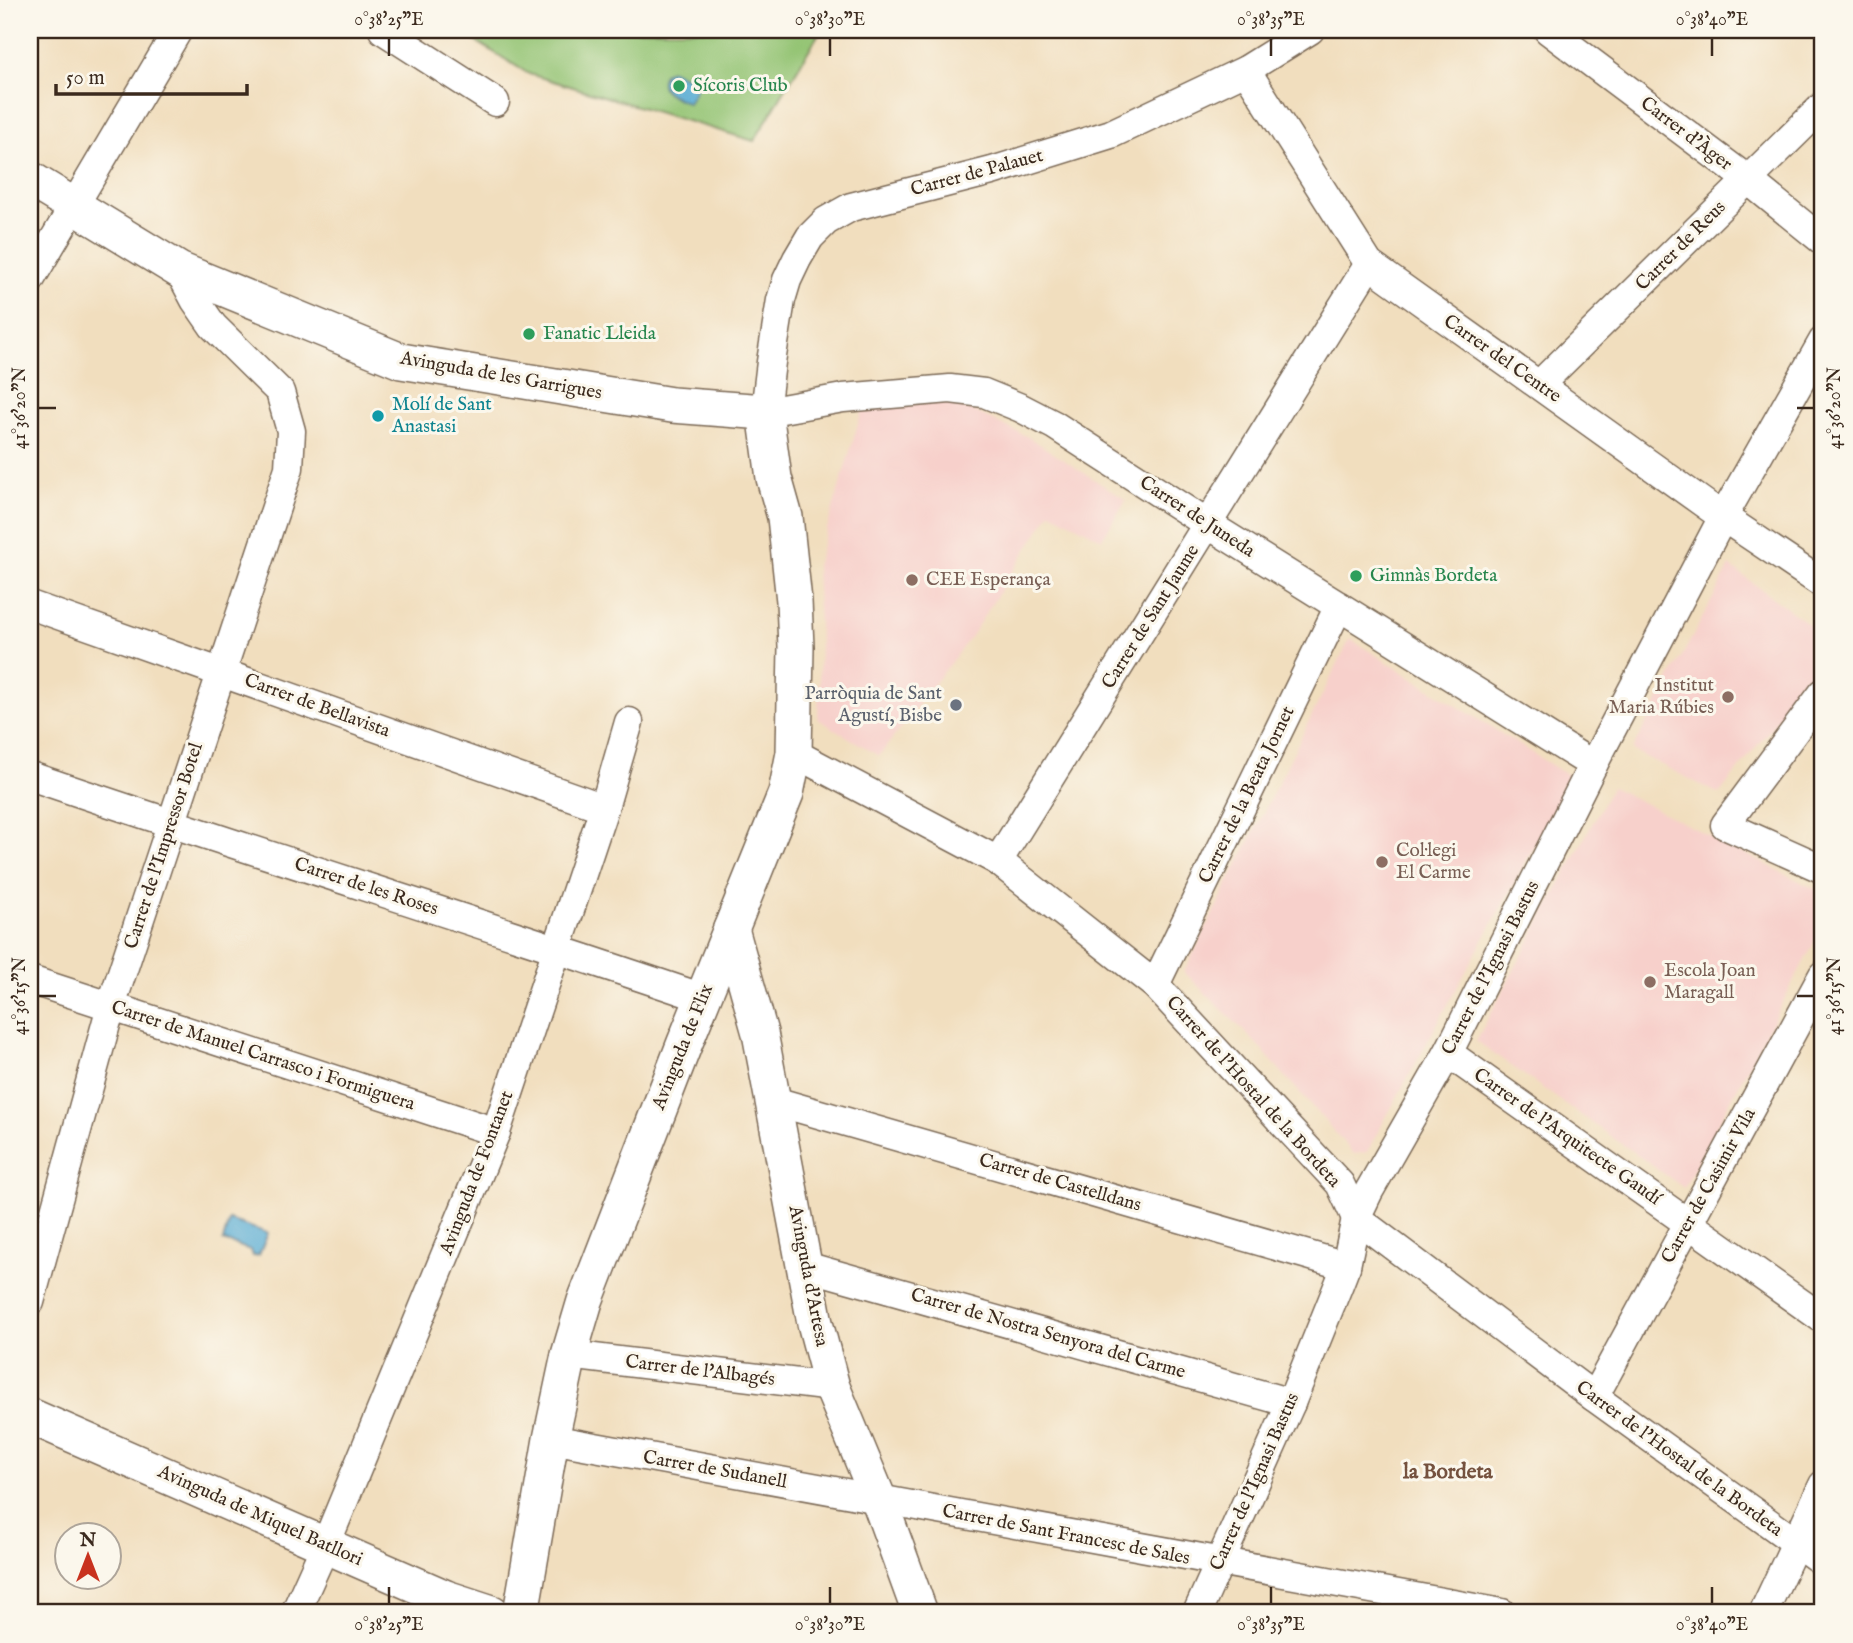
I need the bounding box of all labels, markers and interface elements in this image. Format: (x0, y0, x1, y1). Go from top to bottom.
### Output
text: 0°38'25"E (354, 9, 424, 32)
text: 0°38'30"E (795, 9, 865, 32)
text: 0°38'35"E (1237, 9, 1305, 32)
text: 0°38'40"E (1676, 9, 1748, 32)
scale bar (56, 52, 247, 96)
text: 50 m (66, 65, 105, 92)
place label: Sícoris Club (693, 74, 788, 98)
marker: Sícoris Club (671, 78, 687, 94)
street label: Carrer d'Àger (1635, 91, 1737, 176)
street label: Carrer de Palauet (908, 144, 1046, 202)
street label: Carrer de Reus (1631, 196, 1731, 296)
street label: Carrer del Centre (1438, 309, 1566, 409)
place label: Fanatic Lleida (543, 322, 657, 346)
marker: Fanatic Lleida (521, 326, 537, 342)
street label: Avinguda de les Garrigues (397, 346, 604, 406)
text: 41°36'20"N (9, 366, 32, 449)
text: 41°36'20"N (1824, 366, 1847, 449)
place label: Molí de Sant Anastasi (391, 393, 492, 439)
marker: Molí de Sant Anastasi (370, 408, 386, 424)
street label: Carrer de Juneda (1135, 471, 1260, 564)
street label: Carrer de Sant Jaume (1097, 540, 1205, 694)
place label: Gimnàs Bordeta (1370, 564, 1498, 588)
place label: CEE Esperança (926, 568, 1051, 592)
marker: Gimnàs Bordeta (1348, 568, 1364, 584)
marker: CEE Esperança (904, 572, 920, 588)
street label: Carrer de Bellavista (241, 669, 394, 744)
place label: Institut Maria Rúbies (1609, 674, 1714, 720)
place label: Parròquia de Sant Agustí, Bisbe (805, 682, 942, 728)
marker: Institut Maria Rúbies (1720, 689, 1736, 705)
marker: Parròquia de Sant Agustí, Bisbe (948, 697, 964, 713)
street label: Carrer de la Beata Jornet (1194, 702, 1301, 888)
street label: Carrer de l'Impressor Botel (119, 739, 209, 952)
place label: Col·legi El Carme (1396, 839, 1471, 885)
street label: Carrer de les Roses (291, 852, 441, 922)
marker: Col·legi El Carme (1374, 854, 1390, 870)
street label: Carrer de l'Ignasi Bastus (1437, 877, 1545, 1059)
text: 41°36'15"N (9, 956, 32, 1035)
text: 41°36'15"N (1824, 956, 1847, 1035)
place label: Escola Joan Maragall (1664, 959, 1756, 1005)
marker: Escola Joan Maragall (1642, 974, 1658, 990)
street label: Avinguda de Flix (647, 981, 719, 1114)
street label: Carrer de l'Hostal de la Bordeta (1160, 991, 1346, 1193)
street label: Carrer de Manuel Carrasco i Formiguera (108, 995, 419, 1117)
street label: Carrer de l'Arquitecte Gaudí (1469, 1063, 1667, 1212)
street label: Avinguda de Fontanet (434, 1087, 520, 1259)
street label: Carrer de Casimir Vila (1656, 1103, 1762, 1268)
street label: Carrer de Castelldans (976, 1148, 1144, 1218)
street label: Avinguda d'Artesa (782, 1202, 834, 1349)
street label: Carrer de Nostra Senyora del Carme (908, 1283, 1188, 1385)
street label: Carrer de l'Albagés (624, 1350, 776, 1392)
street label: Carrer de l'Hostal de la Bordeta (1571, 1376, 1788, 1543)
street label: Carrer de l'Ignasi Bastus (1205, 1389, 1305, 1575)
street label: Carrer de Sudanell (641, 1446, 790, 1495)
district label: la Bordeta (1402, 1459, 1494, 1486)
street label: Avinguda de Miquel Batllori (153, 1460, 366, 1572)
street label: Carrer de Sant Francesc de Sales (940, 1499, 1192, 1571)
north arrow (52, 1520, 122, 1590)
text: N (79, 1529, 97, 1553)
text: 0°38'25"E (354, 1614, 424, 1637)
text: 0°38'30"E (795, 1614, 865, 1637)
text: 0°38'35"E (1237, 1614, 1305, 1637)
text: 0°38'40"E (1676, 1614, 1748, 1637)

